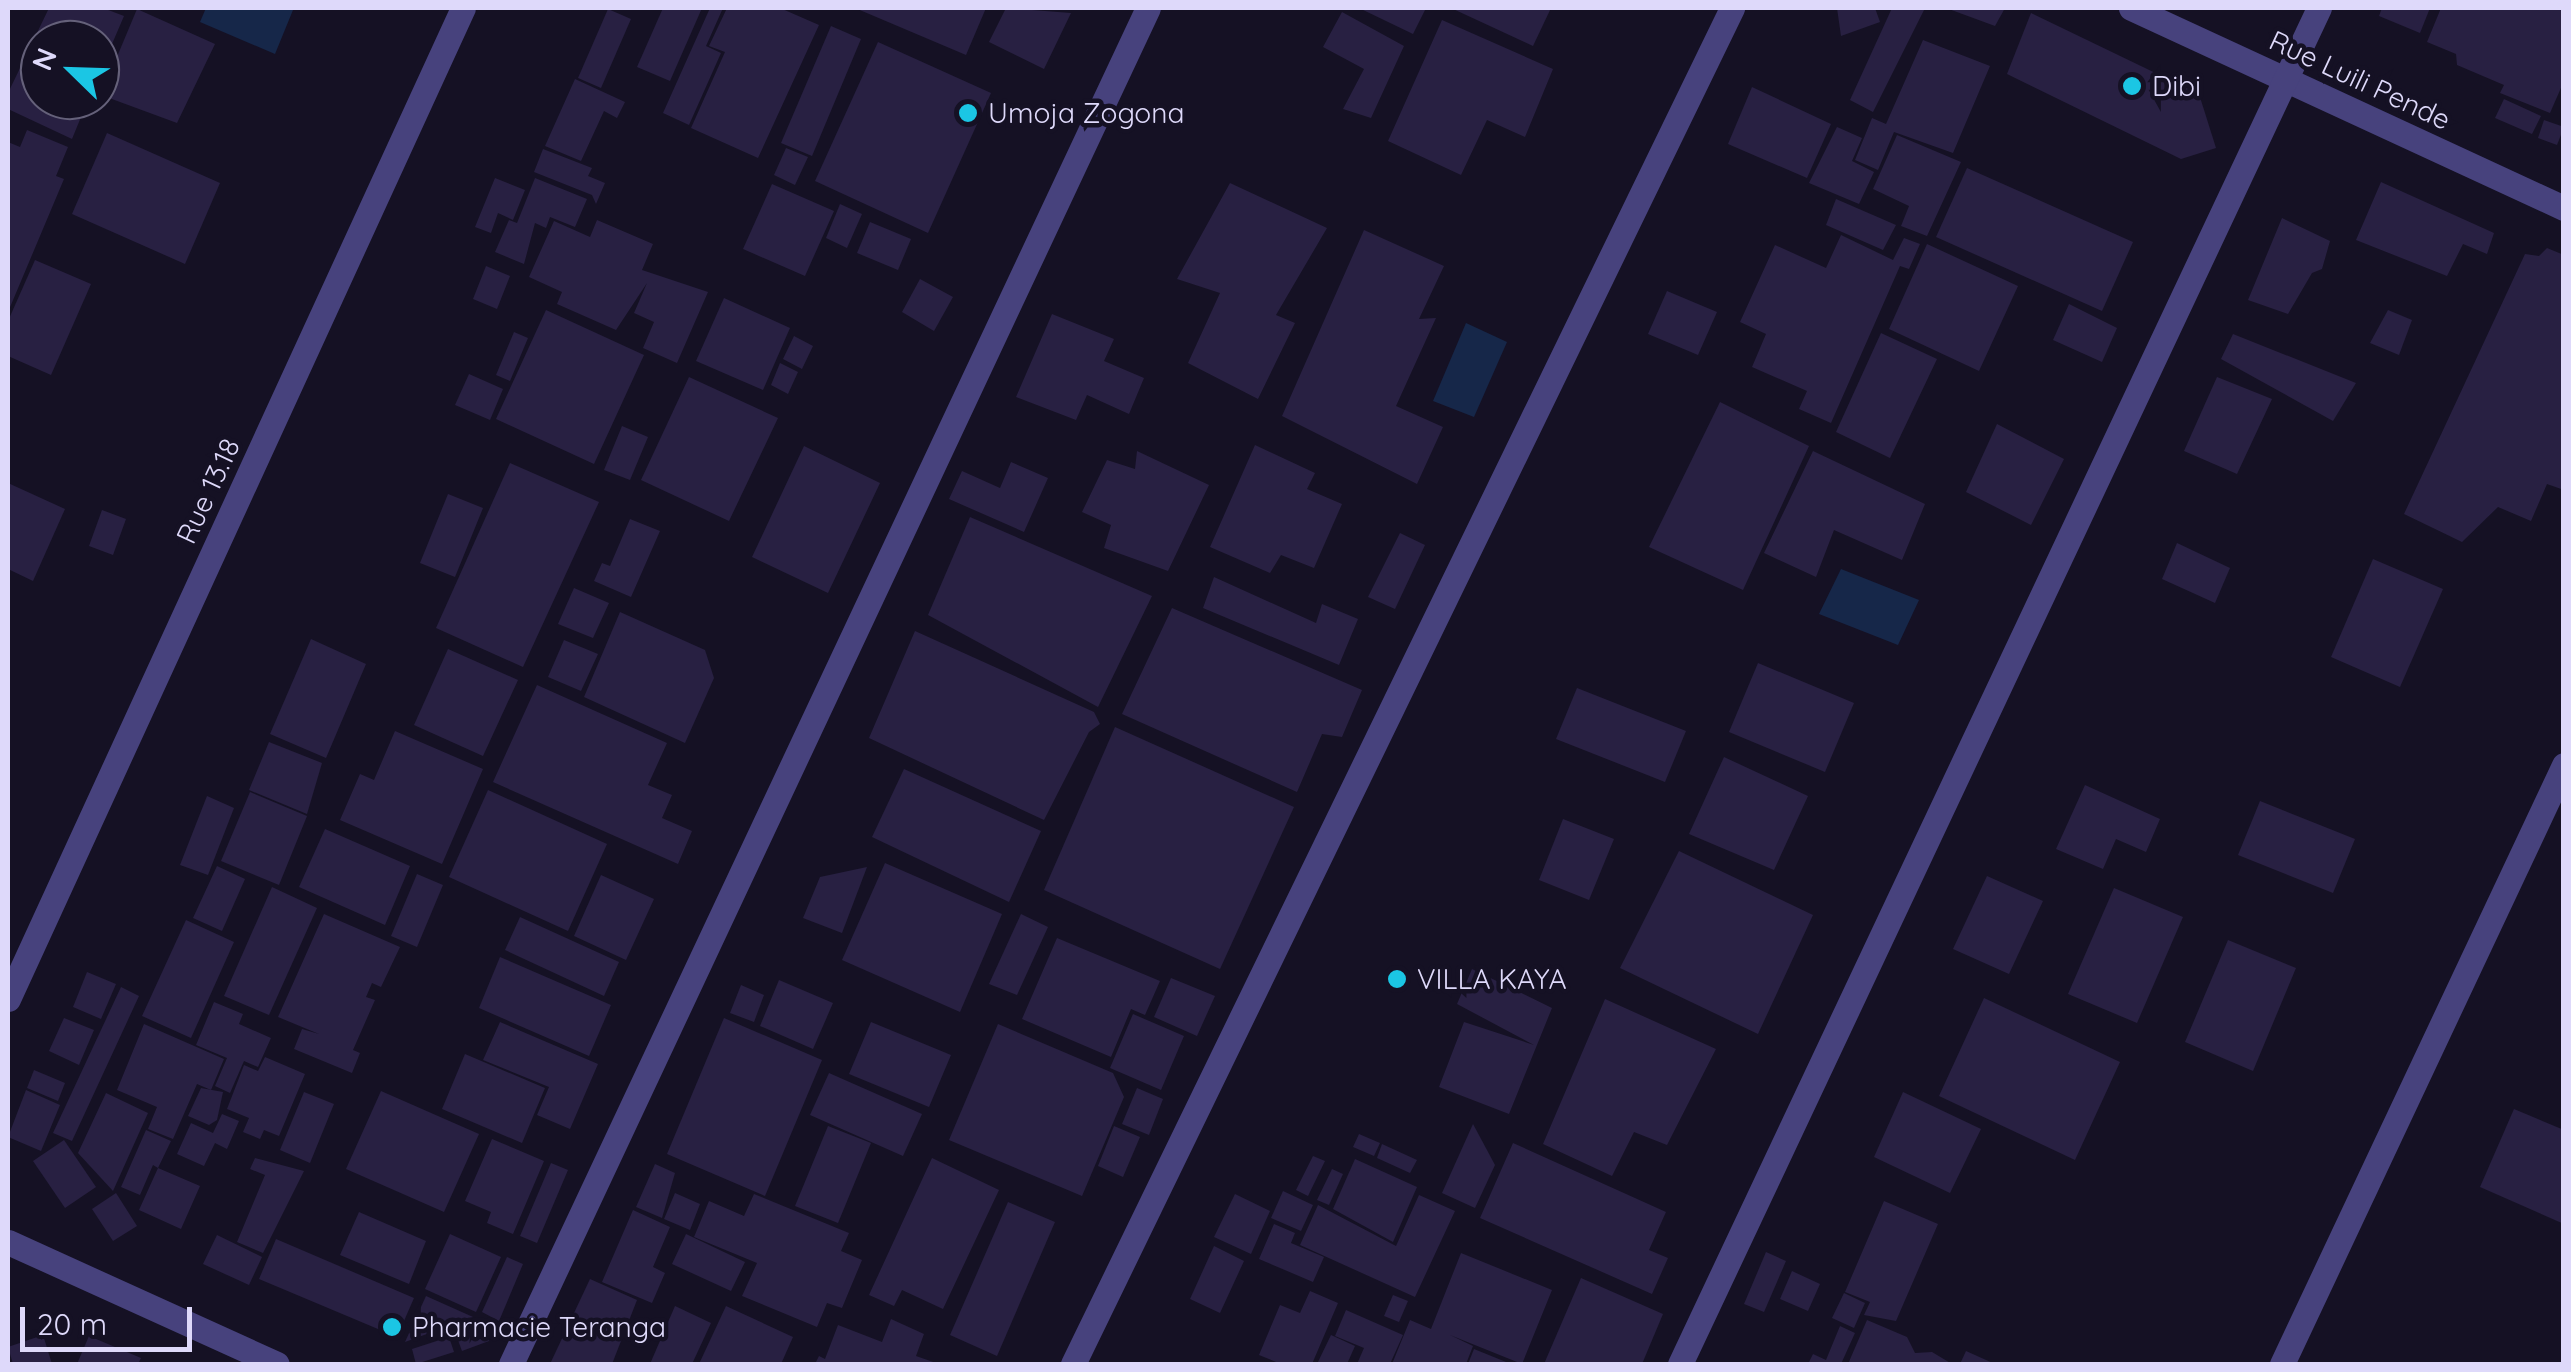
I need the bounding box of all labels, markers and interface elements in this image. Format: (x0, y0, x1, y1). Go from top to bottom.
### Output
north arrow (20, 20, 120, 120)
street label: Rue Luili Pende (2264, 23, 2456, 137)
text: N (24, 43, 64, 75)
place label: Dibi (2152, 69, 2201, 103)
marker: Dibi (2121, 75, 2143, 97)
place label: Umoja Zogona (988, 96, 1184, 130)
marker: Umoja Zogona (957, 102, 979, 124)
street label: Rue 13.18 (169, 433, 247, 549)
place label: VILLA KAYA (1417, 962, 1567, 996)
marker: VILLA KAYA (1386, 968, 1408, 990)
scale bar (25, 1287, 198, 1349)
text: 20 m (37, 1305, 107, 1343)
place label: Pharmacie Teranga (412, 1310, 666, 1344)
marker: Pharmacie Teranga (381, 1316, 403, 1338)

